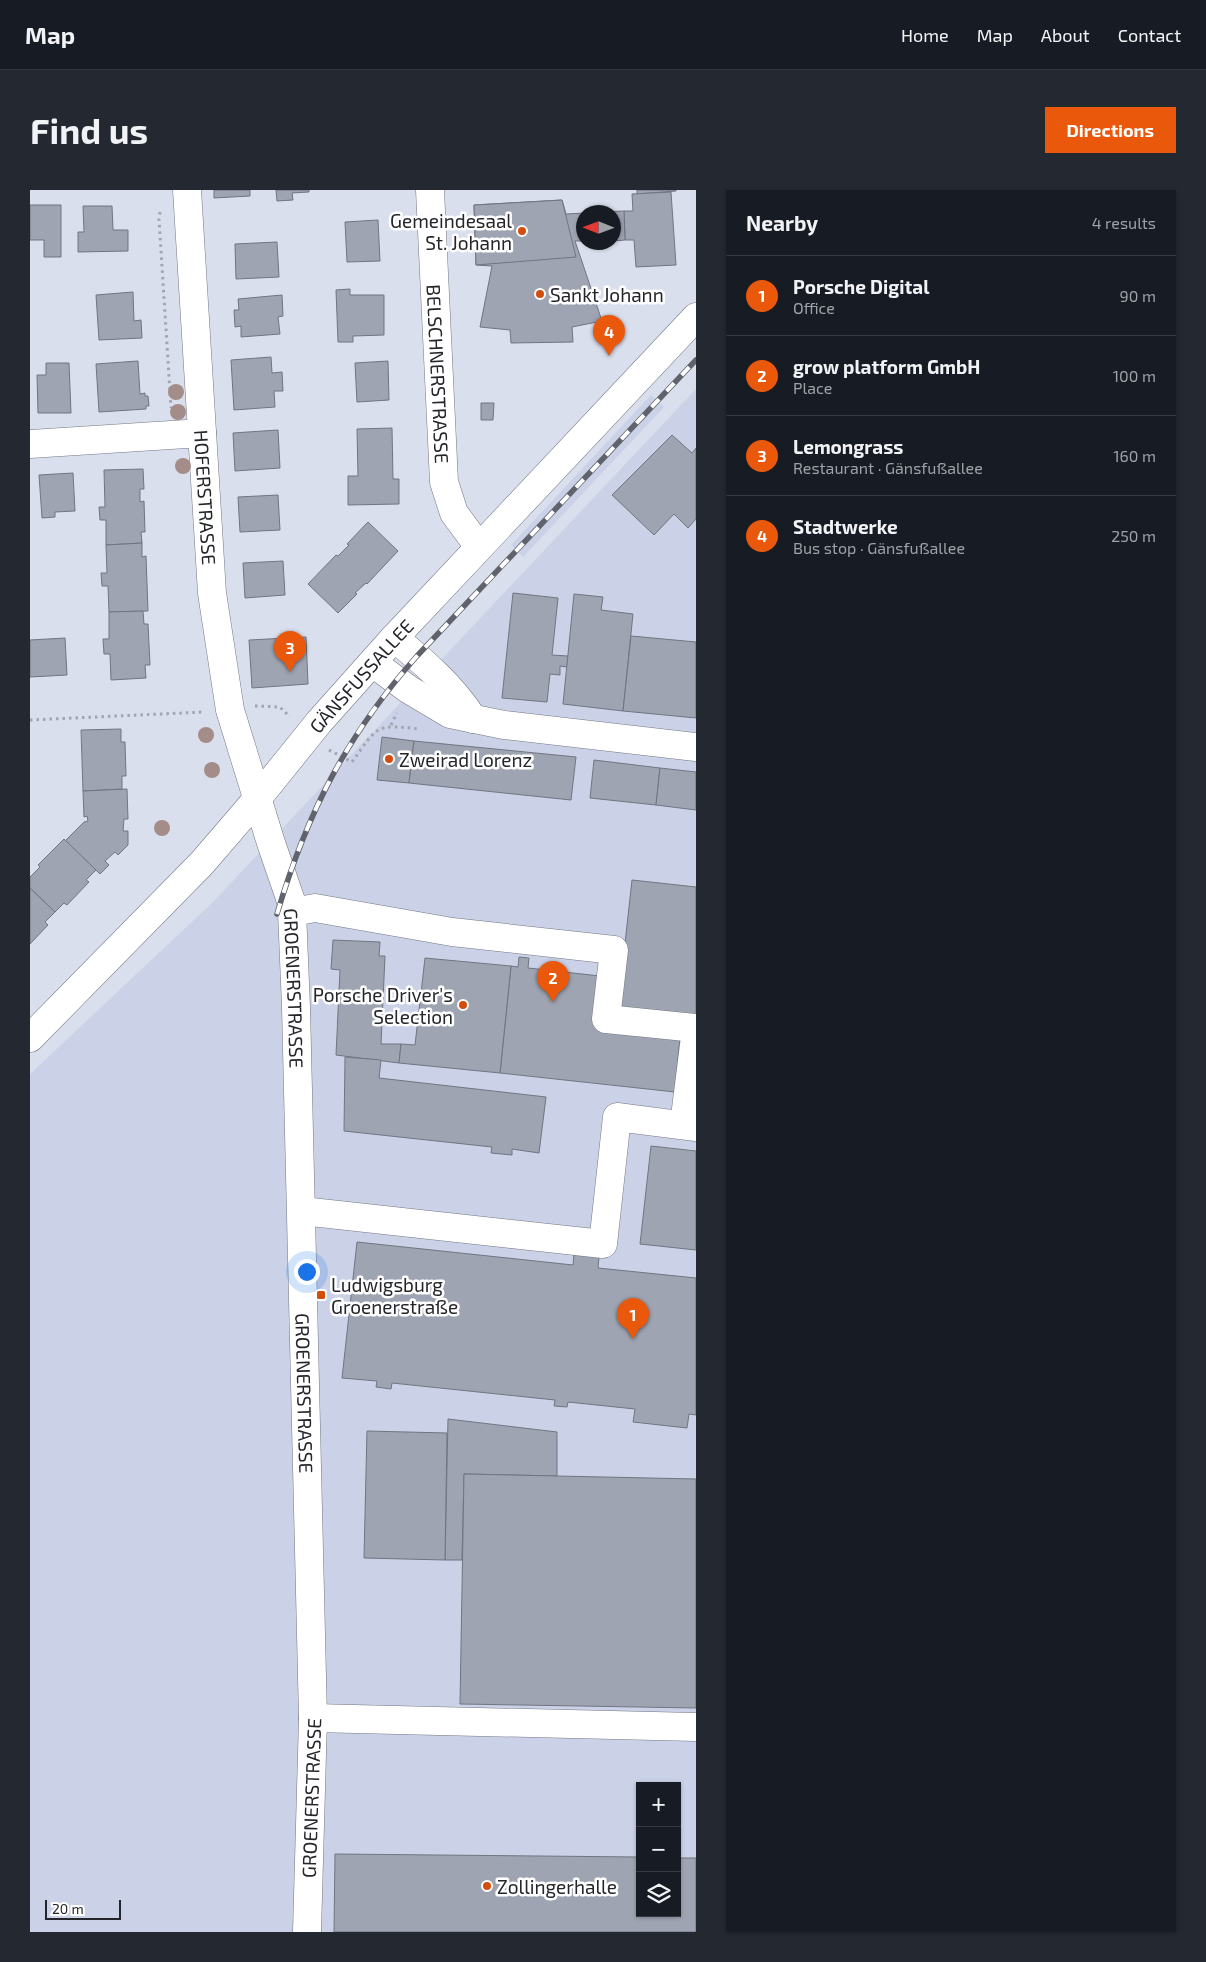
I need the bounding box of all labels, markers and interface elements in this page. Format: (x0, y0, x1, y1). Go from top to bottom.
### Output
text: Map (25, 20, 75, 49)
text: Home (901, 24, 949, 46)
text: Map (977, 24, 1013, 46)
text: About (1041, 24, 1090, 46)
text: Contact (1118, 24, 1181, 46)
button: Directions (1045, 107, 1176, 153)
text: Find us (30, 109, 148, 151)
north arrow (576, 205, 621, 250)
place label: Gemeindesaal St. Johann (390, 209, 512, 254)
text: Nearby (746, 210, 818, 235)
text: 4 results (1092, 213, 1156, 232)
marker: Gemeindesaal St. Johann (516, 225, 528, 237)
text: Porsche Digital (793, 275, 929, 298)
place label: Sankt Johann (550, 283, 664, 306)
street label: BELSCHNERSTRASSE (423, 284, 455, 464)
text: 1 (759, 286, 765, 305)
text: 90 m (1120, 286, 1156, 305)
marker: Sankt Johann (534, 288, 546, 300)
text: Office (793, 298, 835, 317)
pin: 4 (593, 315, 625, 356)
text: grow platform GmbH (793, 355, 980, 378)
text: 2 (757, 366, 767, 385)
text: 100 m (1113, 366, 1156, 385)
text: Place (793, 378, 832, 397)
street label: HOFERSTRASSE (190, 429, 222, 566)
text: Lemongrass (793, 435, 903, 458)
text: 3 (757, 446, 767, 465)
text: 160 m (1113, 446, 1156, 465)
text: Restaurant · Gänsfußallee (793, 458, 983, 477)
text: Stadtwerke (793, 515, 898, 538)
text: 4 (757, 526, 767, 545)
text: 250 m (1111, 526, 1156, 545)
text: Bus stop · Gänsfußallee (793, 538, 965, 557)
street label: GÄNSFUSSALLEE (304, 614, 418, 737)
pin: 3 (274, 631, 306, 672)
place label: Zweirad Lorenz (399, 748, 532, 771)
marker: Zweirad Lorenz (383, 753, 395, 765)
street label: GROENERSTRASSE (280, 908, 309, 1069)
pin: 2 (537, 961, 569, 1002)
place label: Porsche Driver's Selection (313, 983, 453, 1028)
marker: Porsche Driver's Selection (457, 999, 469, 1011)
your location (294, 1259, 320, 1285)
place label: Ludwigsburg Groenerstraße (331, 1273, 458, 1318)
marker: Ludwigsburg Groenerstraße (315, 1289, 327, 1301)
pin: 1 (617, 1298, 649, 1339)
street label: GROENERSTRASSE (292, 1313, 319, 1473)
street label: GROENERSTRASSE (297, 1718, 325, 1878)
map controls (636, 1782, 681, 1917)
button: + (636, 1782, 681, 1827)
button: − (636, 1827, 681, 1872)
button: layers (636, 1872, 681, 1917)
place label: Zollingerhalle (497, 1875, 617, 1898)
marker: Zollingerhalle (481, 1880, 493, 1892)
scale bar (45, 1897, 121, 1920)
text: 20 m (52, 1900, 84, 1917)

